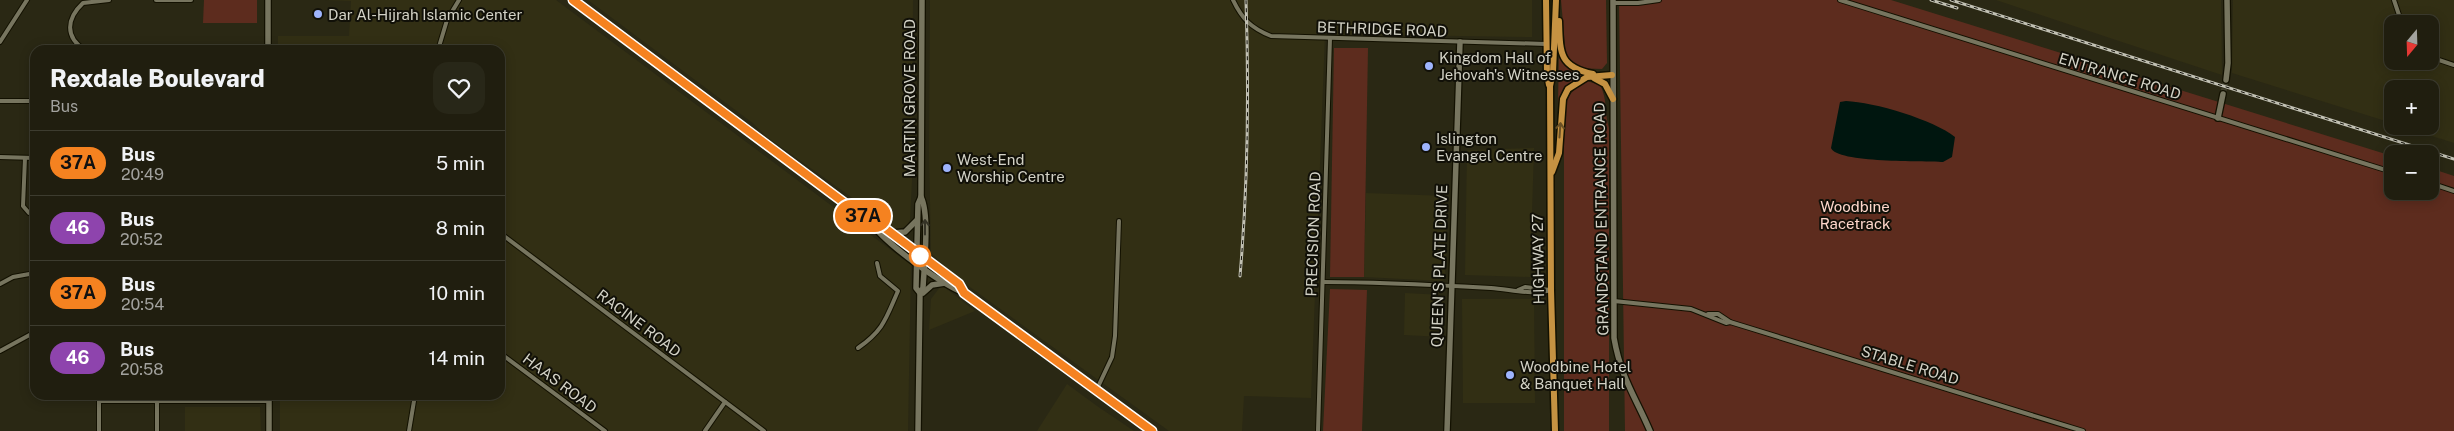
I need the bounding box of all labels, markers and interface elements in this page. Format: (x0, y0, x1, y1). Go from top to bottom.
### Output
place label: Dar Al-Hijrah Islamic Center (328, 6, 522, 23)
marker: Dar Al-Hijrah Islamic Center (312, 8, 324, 20)
north arrow (2384, 15, 2439, 70)
map controls (2384, 15, 2439, 200)
street label: BETHRIDGE ROAD (1317, 18, 1447, 40)
street label: MARTIN GROVE ROAD (901, 19, 918, 177)
place label: Kingdom Hall of Jehovah's Witnesses (1439, 49, 1579, 83)
street label: ENTRANCE ROAD (2057, 49, 2183, 103)
marker: Kingdom Hall of Jehovah's Witnesses (1423, 60, 1435, 72)
button: heart (433, 62, 485, 114)
text: Rexdale Boulevard (50, 64, 265, 92)
button: + (2384, 80, 2439, 135)
text: Bus (50, 97, 78, 116)
street label: GRANDSTAND ENTRANCE ROAD (1590, 102, 1612, 336)
one-way arrow (1555, 123, 1564, 139)
place label: Islington Evangel Centre (1436, 130, 1542, 164)
marker: Islington Evangel Centre (1420, 141, 1432, 153)
text: Bus (121, 143, 155, 165)
button: − (2384, 145, 2439, 200)
place label: West-End Worship Centre (957, 151, 1065, 185)
text: 37A (60, 152, 96, 173)
text: 5 min (436, 152, 485, 174)
marker: West-End Worship Centre (941, 162, 953, 174)
text: 20:49 (121, 165, 164, 184)
street label: PRECISION ROAD (1302, 171, 1324, 297)
street label: QUEEN'S PLATE DRIVE (1428, 184, 1450, 348)
park label: Woodbine Racetrack (1820, 198, 1890, 232)
line badge: 37A (834, 200, 892, 232)
text: 37A (845, 205, 881, 226)
text: Bus (120, 208, 154, 230)
street label: HIGHWAY 27 (1529, 213, 1547, 305)
text: 46 (66, 217, 89, 238)
text: 8 min (436, 217, 485, 239)
one-way arrow (920, 220, 930, 236)
text: 20:52 (120, 230, 163, 249)
unlabelled marker (909, 245, 931, 267)
text: Bus (121, 273, 155, 295)
text: 37A (60, 282, 96, 303)
text: 10 min (429, 282, 485, 304)
street label: RACINE ROAD (594, 286, 684, 360)
text: 20:54 (121, 295, 164, 314)
text: Bus (120, 338, 154, 360)
street label: STABLE ROAD (1859, 342, 1961, 388)
text: 46 (66, 347, 89, 368)
text: 14 min (428, 347, 485, 369)
street label: HAAS ROAD (520, 350, 600, 416)
place label: Woodbine Hotel & Banquet Hall (1520, 358, 1631, 392)
text: 20:58 (120, 360, 164, 379)
marker: Woodbine Hotel & Banquet Hall (1504, 369, 1516, 381)

